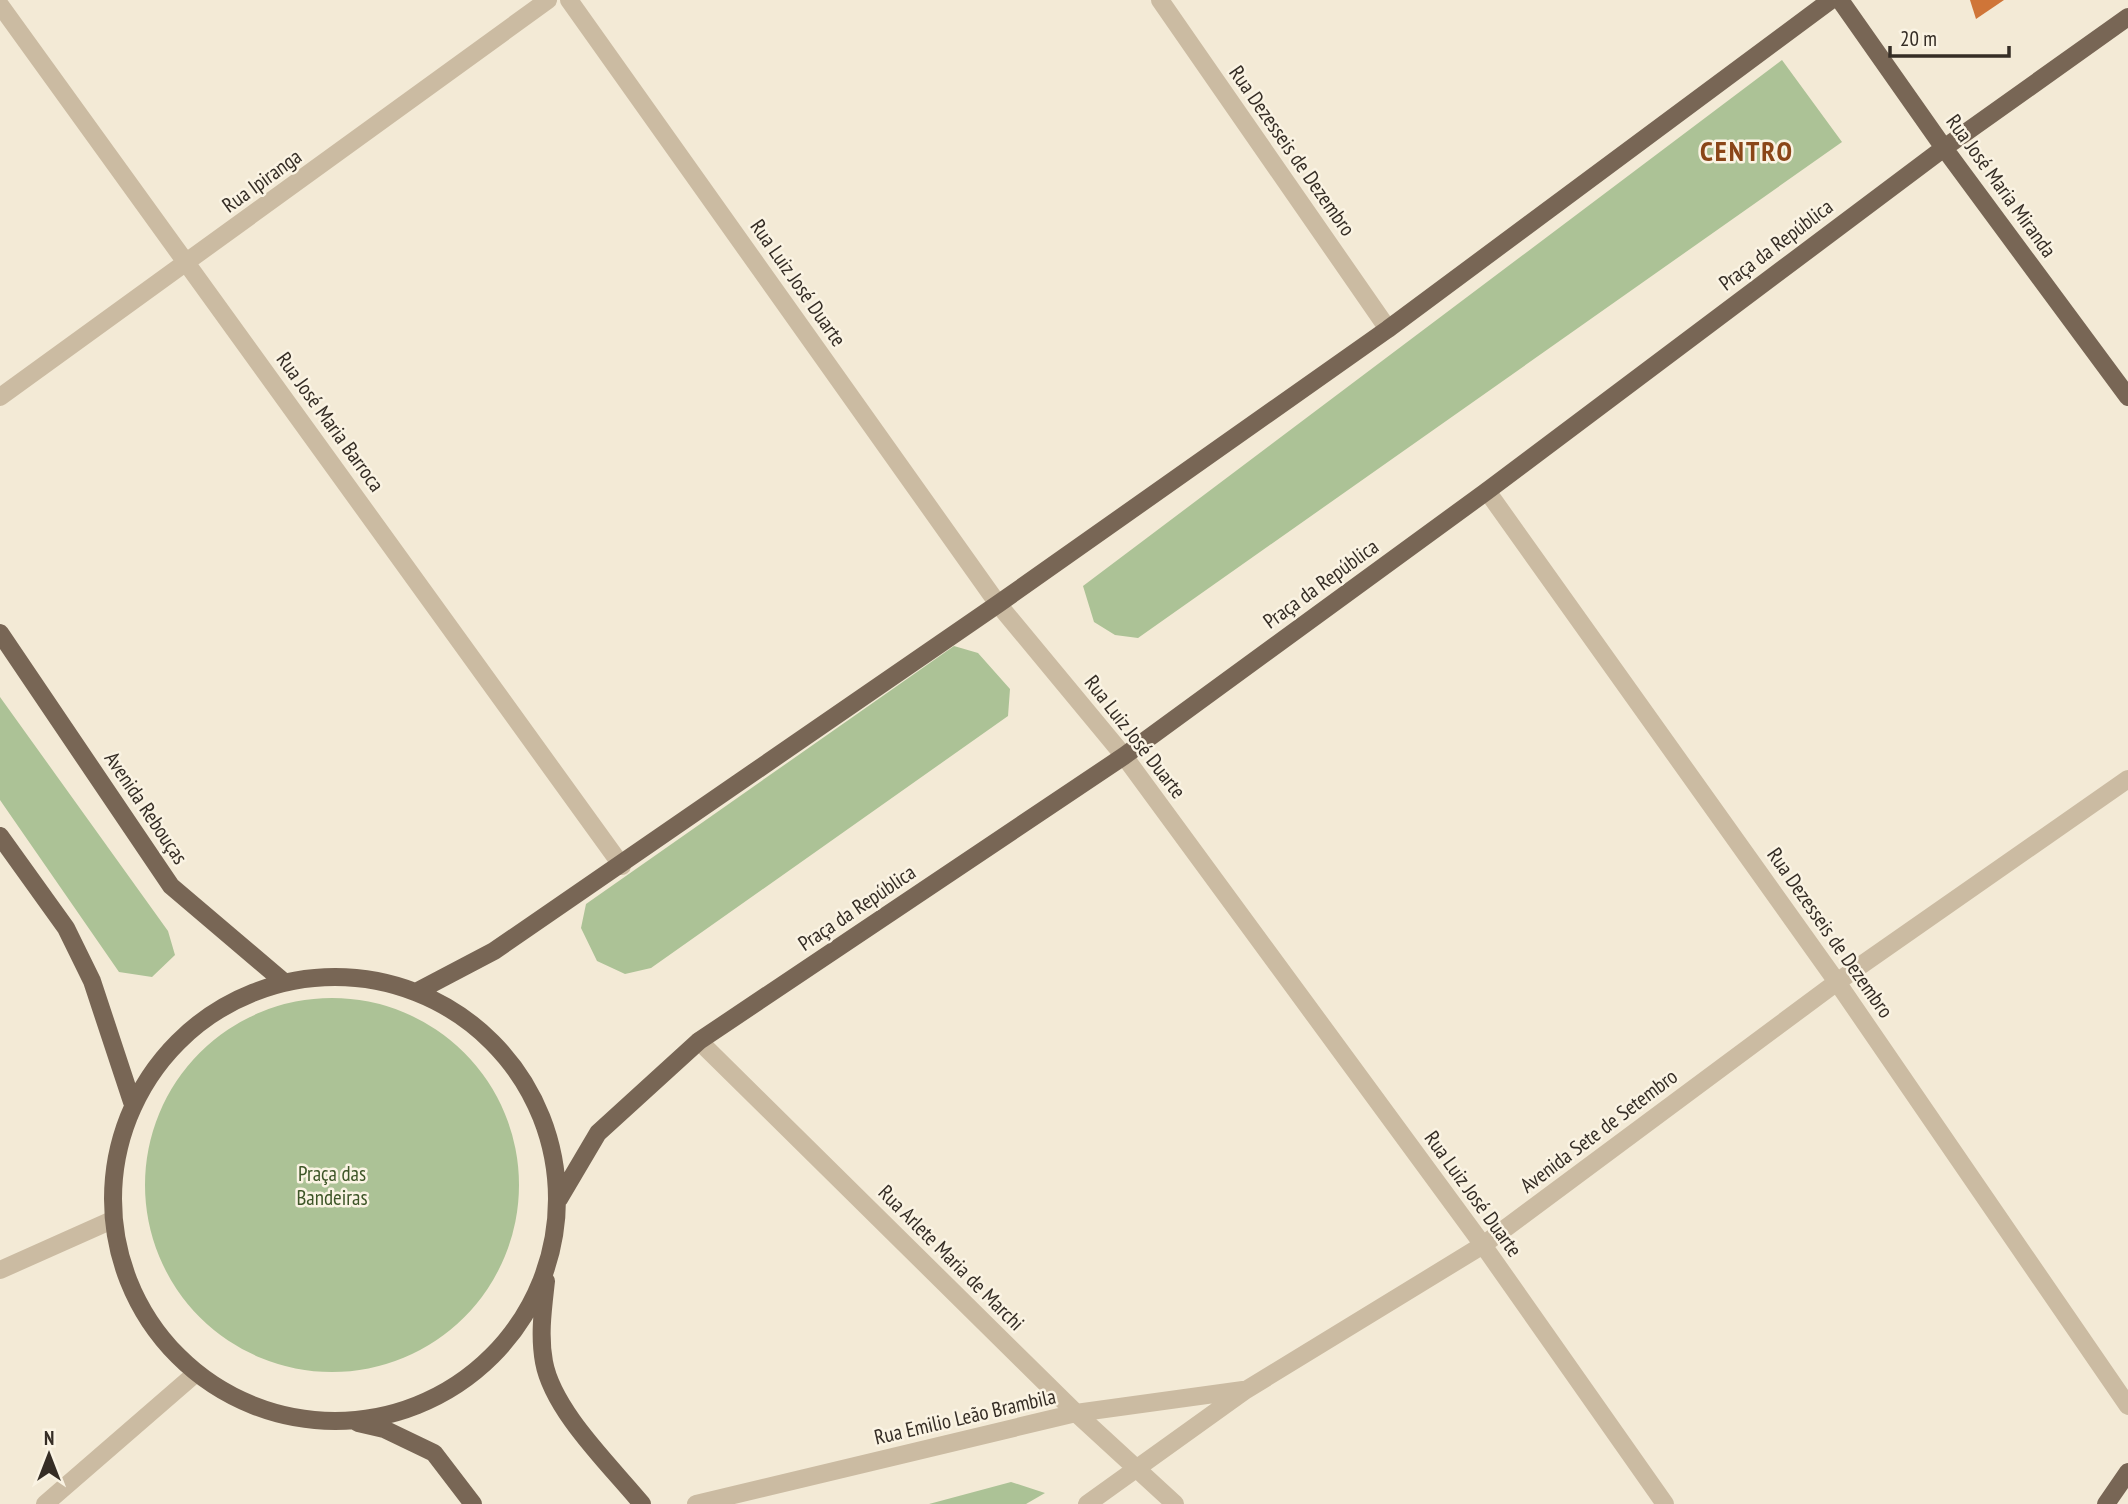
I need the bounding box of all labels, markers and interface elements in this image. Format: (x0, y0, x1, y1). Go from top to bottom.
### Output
scale bar (1890, 14, 2009, 58)
text: 20 m (1900, 25, 1937, 52)
street label: Rua Dezesseis de Dezembro (1223, 60, 1361, 241)
street label: Rua José Maria Miranda (1940, 109, 2062, 262)
district label: CENTRO (1700, 132, 1794, 169)
street label: Rua Ipiranga (217, 143, 307, 218)
street label: Praça da República (1713, 193, 1838, 296)
street label: Rua Luiz José Duarte (745, 214, 852, 352)
street label: Rua José Maria Barroca (271, 347, 390, 497)
street label: Praça da República (1258, 533, 1384, 634)
street label: Rua Luiz José Duarte (1079, 670, 1192, 804)
street label: Avenida Rebouças (99, 746, 194, 869)
street label: Rua Dezesseis de Dezembro (1761, 842, 1899, 1023)
street label: Praça da República (793, 858, 921, 957)
street label: Avenida Sete de Setembro (1515, 1063, 1683, 1199)
street label: Rua Luiz José Duarte (1419, 1125, 1528, 1262)
park label: Praça das Bandeiras (296, 1160, 368, 1211)
street label: Rua Arlete Maria de Marchi (873, 1179, 1030, 1336)
street label: Rua Emilio Leão Brambila (872, 1383, 1058, 1451)
north arrow (14, 1420, 84, 1490)
text: N (44, 1426, 54, 1450)

